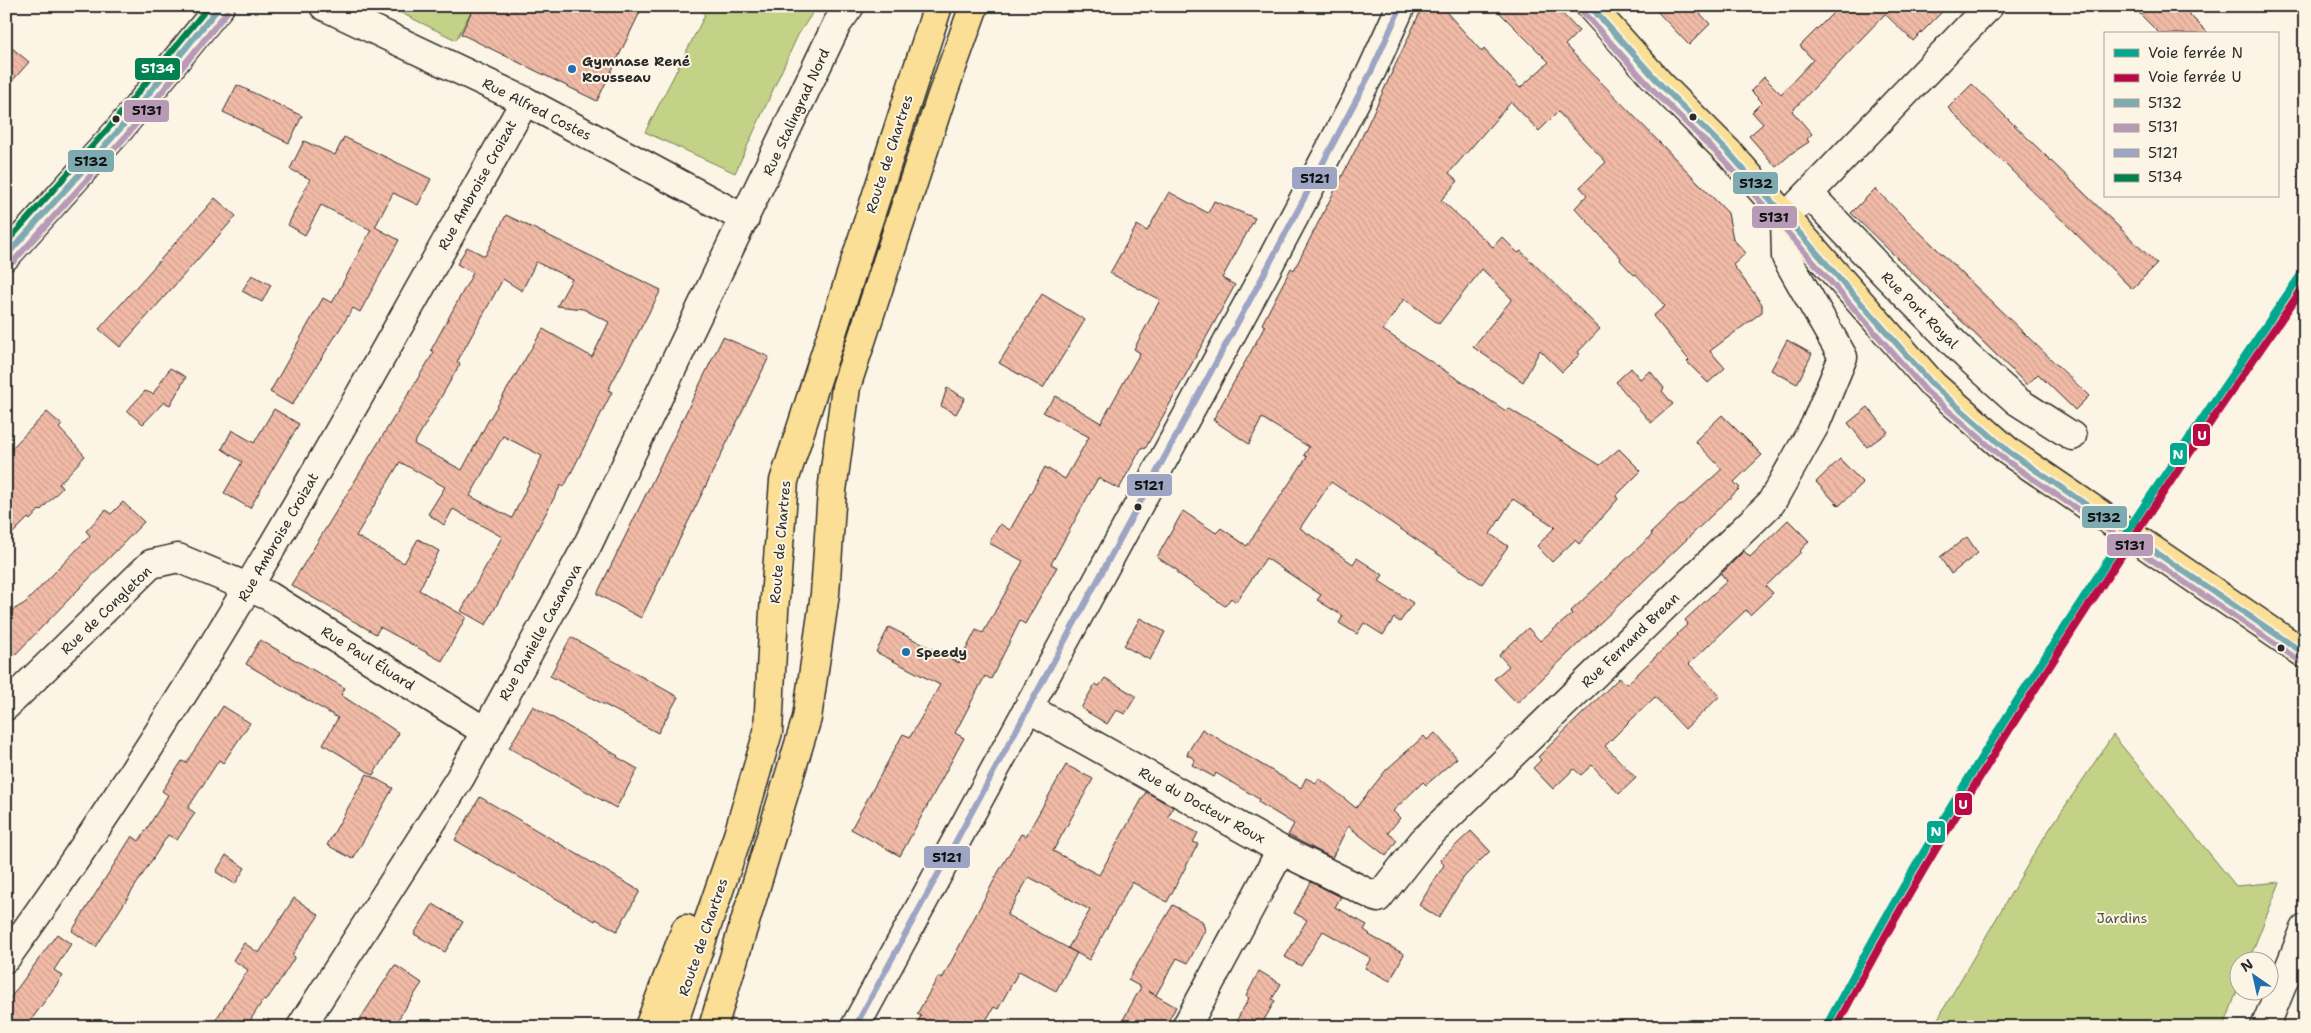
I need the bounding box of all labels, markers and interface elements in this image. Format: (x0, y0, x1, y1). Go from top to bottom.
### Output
legend (2104, 32, 2278, 198)
text: Voie ferrée N (2148, 43, 2243, 63)
street label: Rue Stalingrad Nord (759, 45, 833, 179)
place label: Gymnase René Rousseau (582, 52, 690, 86)
line badge: 5134 (134, 57, 181, 81)
text: 5134 (141, 59, 175, 77)
marker: Gymnase René Rousseau (566, 63, 578, 75)
text: Voie ferrée U (2148, 67, 2241, 87)
street label: Rue Alfred Costes (479, 74, 595, 144)
street label: Route de Chartres (861, 92, 917, 216)
text: 5132 (2148, 93, 2182, 113)
line badge: 5131 (123, 99, 170, 123)
text: 5131 (132, 101, 162, 119)
unlabelled marker (1688, 112, 1698, 122)
unlabelled marker (111, 114, 121, 124)
street label: Rue Ambroise Croizat (434, 117, 520, 253)
text: 5131 (2148, 117, 2178, 137)
text: 5121 (2148, 143, 2178, 163)
line badge: 5132 (67, 149, 115, 173)
text: 5132 (74, 152, 108, 170)
line badge: 5121 (1291, 166, 1338, 190)
text: 5134 (2148, 167, 2183, 187)
text: 5121 (1300, 169, 1330, 187)
line badge: 5132 (1732, 171, 1779, 195)
text: 5132 (1739, 174, 1773, 192)
line badge: 5131 (1751, 205, 1798, 229)
text: 5131 (1759, 208, 1789, 226)
street label: Rue Port Royal (1878, 268, 1963, 353)
line badge: U (2192, 423, 2211, 447)
text: U (2197, 426, 2207, 444)
line badge: N (2169, 442, 2188, 466)
text: N (2172, 445, 2184, 463)
street label: Rue Ambroise Croizat (234, 469, 322, 605)
line badge: 5121 (1126, 473, 1173, 497)
text: 5121 (1134, 476, 1164, 494)
street label: Route de Chartres (766, 480, 794, 604)
unlabelled marker (1133, 502, 1143, 512)
line badge: 5132 (2081, 505, 2128, 529)
text: 5132 (2087, 508, 2121, 526)
line badge: 5131 (2106, 533, 2154, 557)
text: 5131 (2115, 536, 2145, 554)
street label: Rue Danielle Casanova (495, 560, 585, 704)
street label: Rue de Congleton (57, 562, 156, 658)
street label: Rue Fernand Brean (1577, 588, 1683, 691)
street label: Rue Paul Éluard (318, 622, 418, 694)
place label: Speedy (916, 643, 967, 661)
unlabelled marker (2276, 643, 2286, 653)
marker: Speedy (900, 646, 912, 658)
street label: Rue du Docteur Roux (1136, 763, 1268, 847)
line badge: U (1954, 792, 1973, 816)
text: U (1958, 795, 1968, 813)
line badge: N (1926, 820, 1946, 844)
text: N (1930, 822, 1942, 840)
line badge: 5121 (923, 845, 971, 869)
text: 5121 (932, 848, 962, 866)
street label: Route de Chartres (674, 876, 732, 998)
park label: Jardins (2097, 909, 2147, 927)
north arrow (2228, 950, 2278, 1000)
text: N (2237, 955, 2256, 976)

